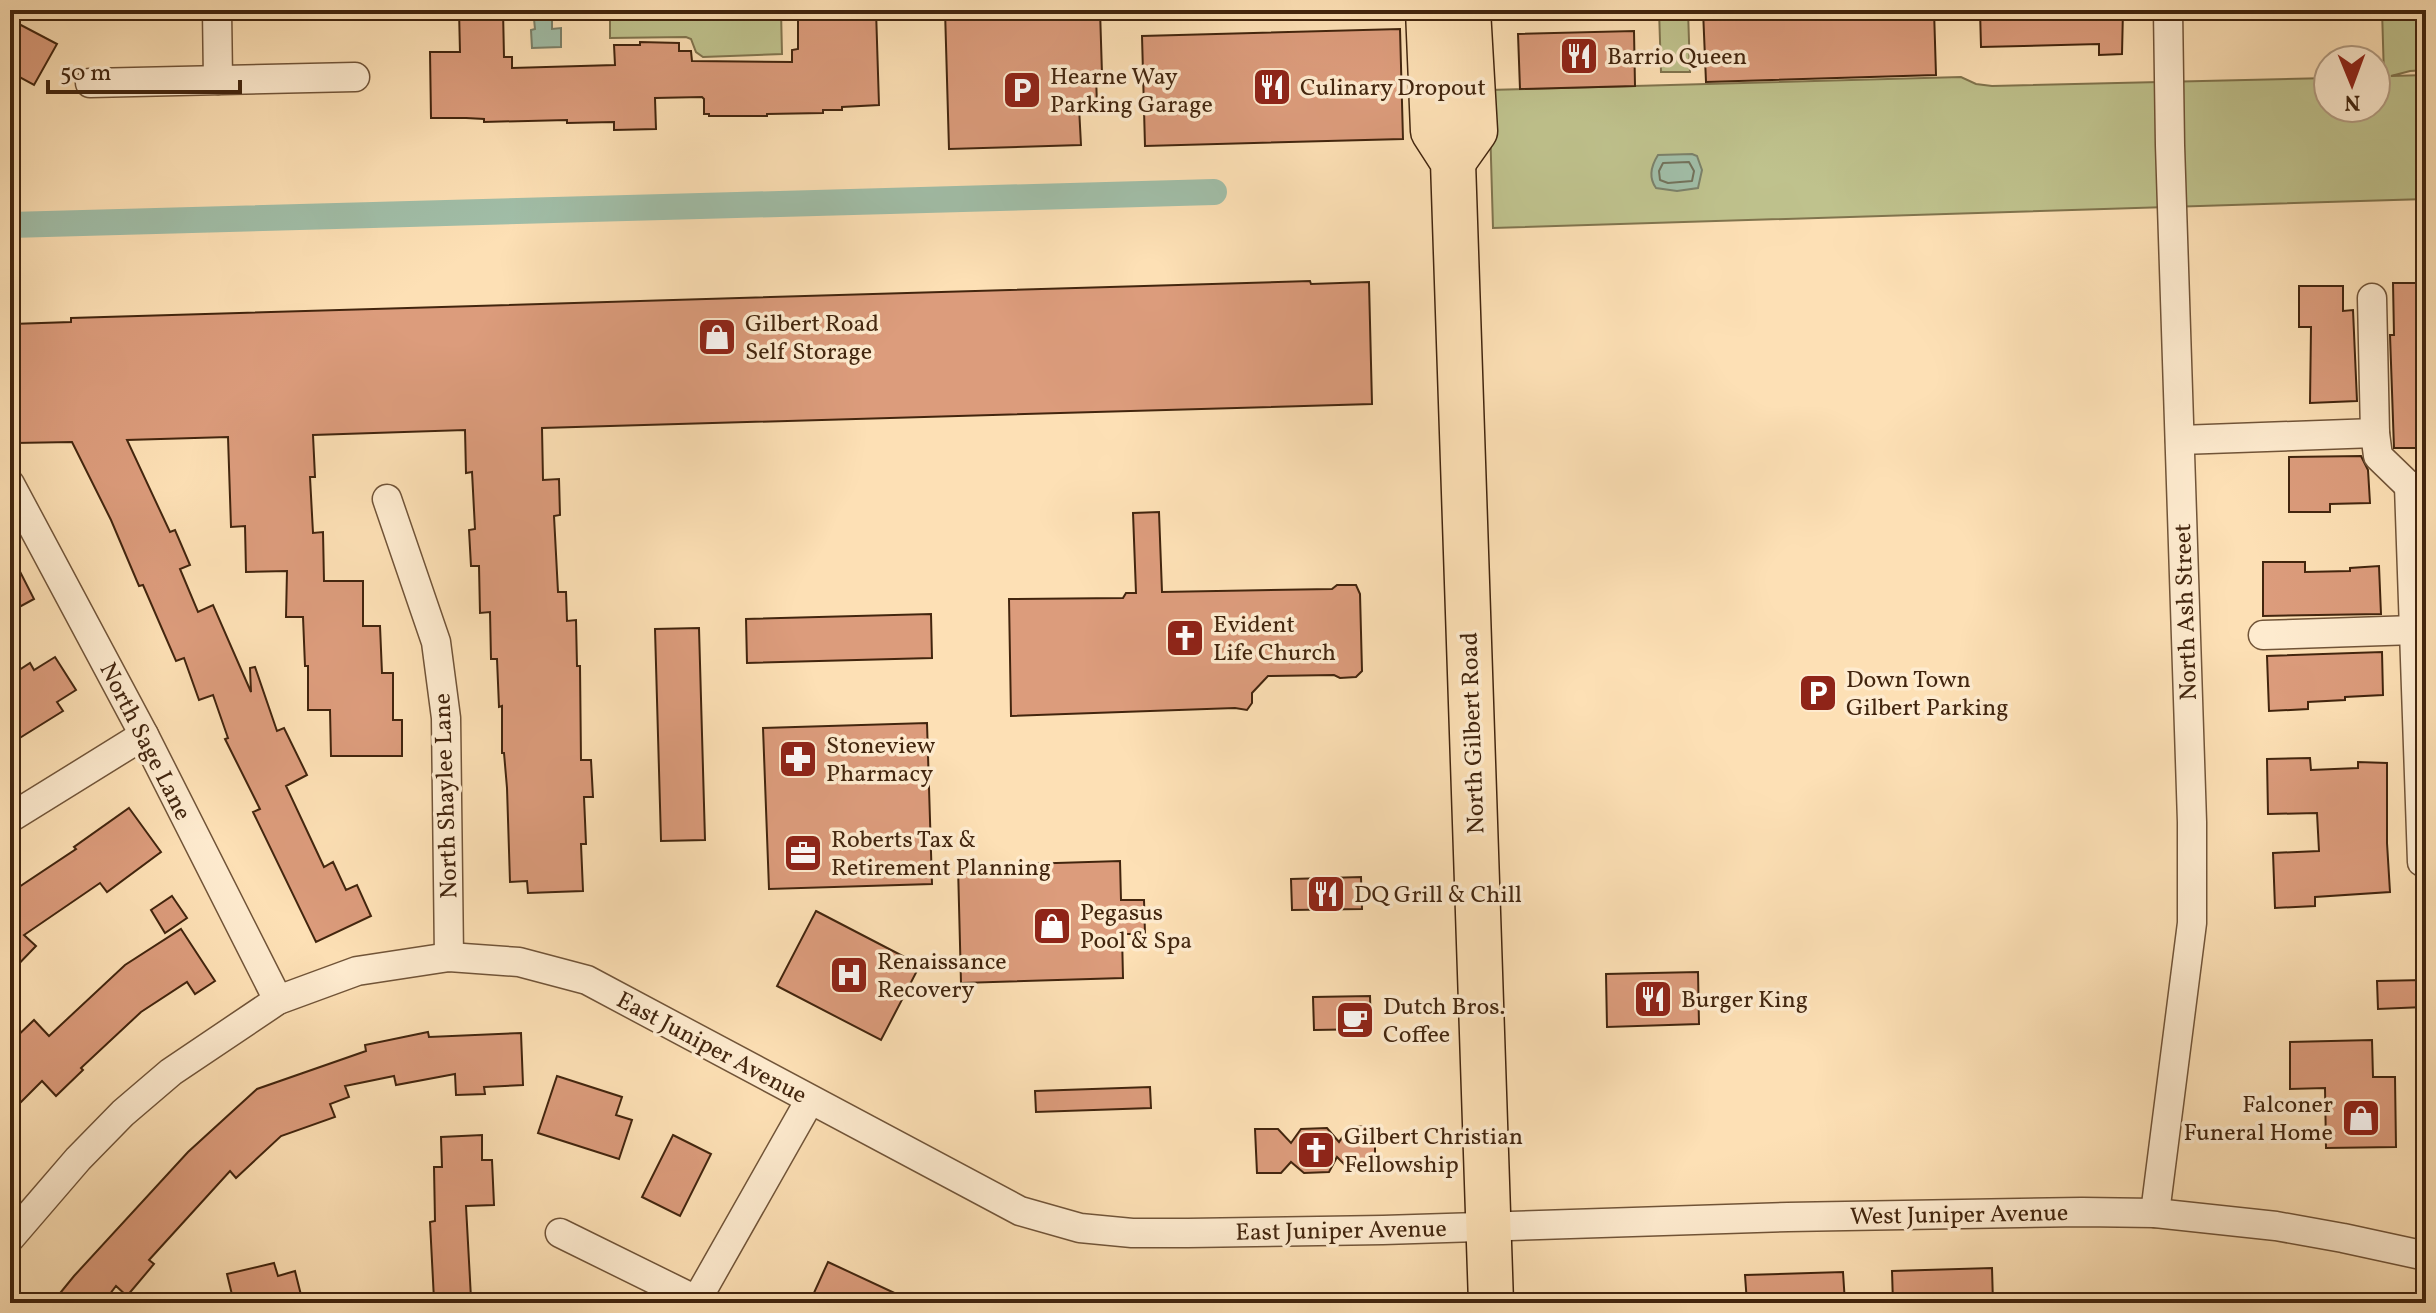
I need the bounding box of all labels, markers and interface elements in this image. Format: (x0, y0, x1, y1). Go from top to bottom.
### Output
restaurant icon: Barrio Queen (1558, 35, 1600, 77)
place label: Barrio Queen (1607, 41, 1747, 75)
scale bar (48, 44, 240, 94)
north arrow (2312, 44, 2392, 124)
text: 50 m (60, 57, 112, 91)
place label: Hearne Way Parking Garage (1050, 61, 1213, 123)
restaurant icon: Culinary Dropout (1251, 66, 1293, 108)
parking icon: Hearne Way Parking Garage (1001, 69, 1043, 111)
place label: Culinary Dropout (1300, 72, 1486, 106)
text: N (2344, 86, 2361, 117)
place label: Gilbert Road Self Storage (745, 308, 879, 370)
shop icon: Gilbert Road Self Storage (696, 316, 738, 358)
street label: North Ash Street (2167, 523, 2207, 701)
place label: Evident Life Church (1213, 609, 1336, 671)
church icon: Evident Life Church (1164, 617, 1206, 659)
street label: North Gilbert Road (1453, 631, 1495, 835)
street label: North Sage Lane (90, 657, 199, 827)
place label: Down Town Gilbert Parking (1846, 664, 2009, 726)
parking icon: Down Town Gilbert Parking (1797, 672, 1839, 714)
street label: North Shaylee Lane (426, 693, 468, 899)
place label: Stoneview Pharmacy (826, 730, 936, 792)
pharmacy icon: Stoneview Pharmacy (777, 738, 819, 780)
place label: Roberts Tax & Retirement Planning (831, 824, 1051, 886)
office icon: Roberts Tax & Retirement Planning (782, 832, 824, 874)
restaurant icon: DQ Grill & Chill (1305, 873, 1347, 915)
place label: DQ Grill & Chill (1354, 879, 1522, 913)
place label: Pegasus Pool & Spa (1080, 897, 1192, 959)
shop icon: Pegasus Pool & Spa (1031, 905, 1073, 947)
place label: Renaissance Recovery (877, 946, 1007, 1008)
hospital icon: Renaissance Recovery (828, 954, 870, 996)
restaurant icon: Burger King (1632, 978, 1674, 1020)
street label: East Juniper Avenue (610, 984, 812, 1113)
place label: Burger King (1681, 984, 1808, 1018)
place label: Dutch Bros. Coffee (1383, 991, 1505, 1053)
cafe icon: Dutch Bros. Coffee (1334, 999, 1376, 1041)
place label: Falconer Funeral Home (2184, 1089, 2333, 1151)
shop icon: Falconer Funeral Home (2340, 1097, 2382, 1139)
place label: Gilbert Christian Fellowship (1344, 1121, 1523, 1183)
church icon: Gilbert Christian Fellowship (1295, 1129, 1337, 1171)
street label: West Juniper Avenue (1850, 1197, 2069, 1235)
street label: East Juniper Avenue (1235, 1213, 1447, 1251)

